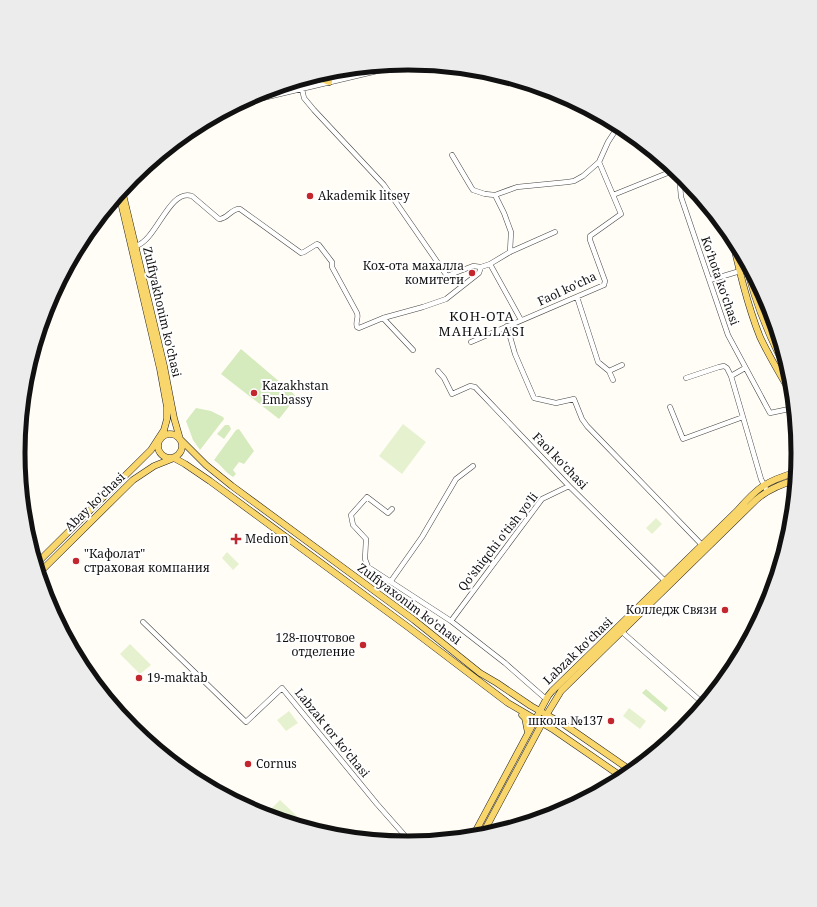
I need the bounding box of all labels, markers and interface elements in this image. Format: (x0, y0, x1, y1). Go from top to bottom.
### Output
place label: Akademik litsey (318, 187, 410, 204)
marker: Akademik litsey (305, 191, 315, 201)
street label: Koʻhota koʻchasi (697, 234, 744, 328)
street label: Zulfiyakhonim ko'chasi (139, 245, 186, 379)
place label: Кох-ота махалла комитети (363, 257, 464, 288)
street label: Faol ko'cha (534, 267, 599, 310)
marker: Кох-ота махалла комитети (467, 268, 477, 278)
district label: KOH-OTA MAHALLASI (438, 307, 526, 340)
place label: Kazakhstan Embassy (262, 377, 329, 408)
marker: Kazakhstan Embassy (249, 388, 259, 398)
street label: Faol ko'chasi (529, 429, 592, 493)
street label: Abay ko'chasi (61, 468, 129, 535)
street label: Qo'shiqchi o'tish yo'li (454, 489, 542, 595)
place label: Medion (245, 530, 289, 547)
marker: Medion (230, 533, 242, 545)
place label: "Кафолат" страховая компания (84, 545, 210, 576)
marker: "Кафолат" страховая компания (71, 556, 81, 566)
street label: Zulfiyaxonim ko'chasi (354, 559, 465, 648)
place label: Колледж Связи (626, 601, 717, 618)
marker: Колледж Связи (720, 605, 730, 615)
street label: Labzak ko'chasi (539, 613, 616, 688)
place label: 128-почтовое отделение (275, 629, 355, 660)
marker: 128-почтовое отделение (358, 640, 368, 650)
place label: 19-maktab (147, 669, 208, 686)
marker: 19-maktab (134, 673, 144, 683)
street label: Labzak tor ko'chasi (291, 685, 374, 781)
place label: школа №137 (528, 712, 603, 729)
marker: школа №137 (606, 716, 616, 726)
place label: Cornus (256, 755, 297, 772)
marker: Cornus (243, 759, 253, 769)

